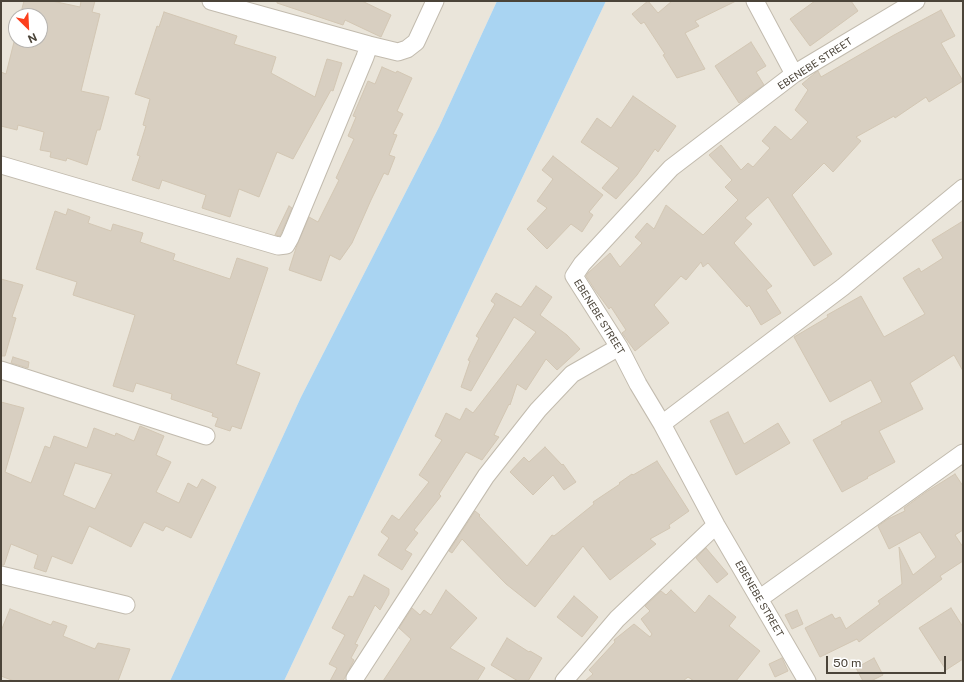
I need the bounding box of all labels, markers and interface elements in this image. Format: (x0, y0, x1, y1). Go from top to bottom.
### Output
north arrow (8, 8, 48, 48)
text: N (26, 31, 39, 45)
street label: EBENEBE STREET (776, 35, 854, 93)
street label: EBENEBE STREET (571, 277, 627, 357)
street label: EBENEBE STREET (732, 559, 786, 639)
scale bar (828, 648, 948, 674)
text: 50 m (833, 656, 861, 670)

